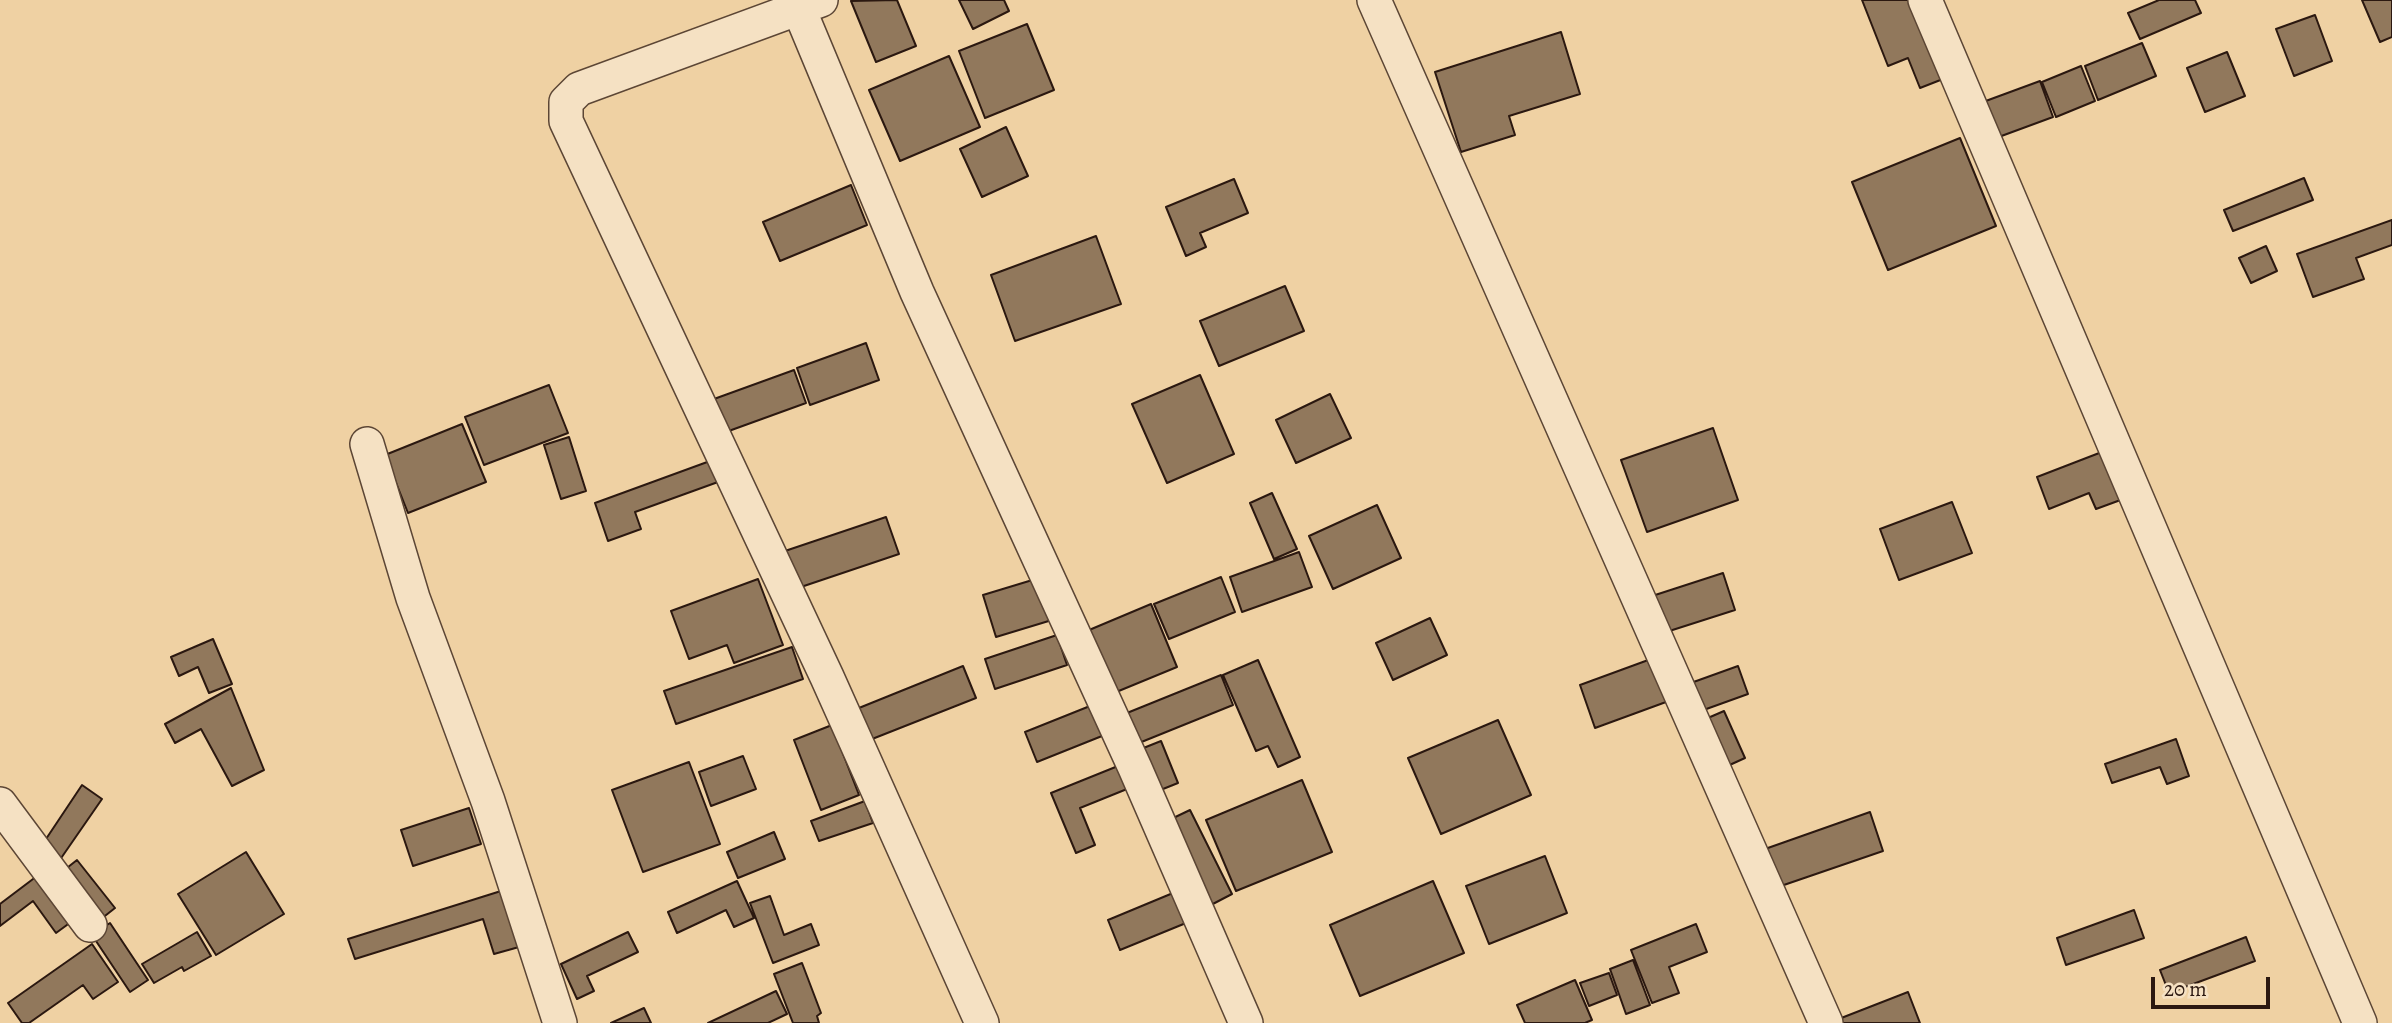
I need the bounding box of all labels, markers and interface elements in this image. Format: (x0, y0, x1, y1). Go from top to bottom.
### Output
scale bar (2154, 964, 2273, 1008)
text: 20 m (2164, 975, 2207, 1003)

